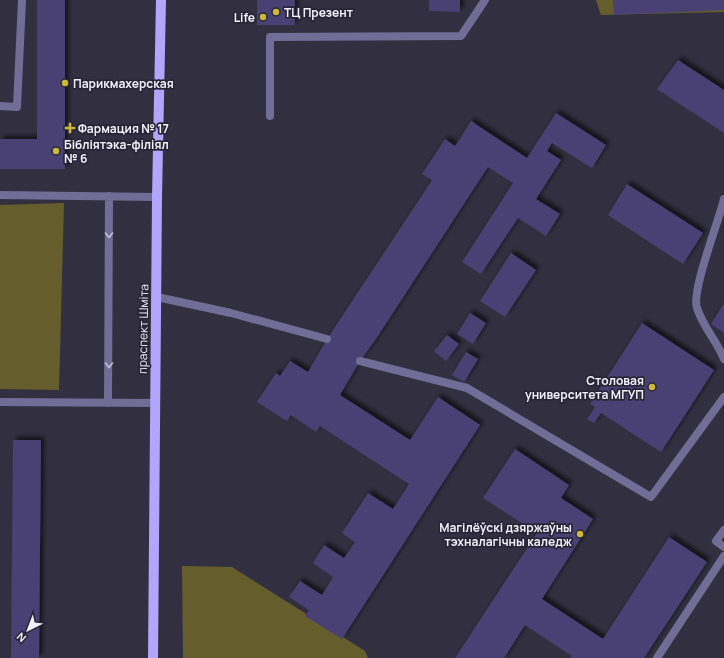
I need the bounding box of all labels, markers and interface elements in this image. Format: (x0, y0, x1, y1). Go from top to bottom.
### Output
place label: ТЦ Презент (284, 4, 354, 21)
marker: ТЦ Презент (271, 7, 281, 17)
place label: Life (234, 9, 255, 26)
marker: Life (258, 12, 268, 22)
place label: Парикмахерская (73, 75, 174, 92)
marker: Парикмахерская (60, 78, 70, 88)
place label: Фармация № 17 (78, 120, 169, 137)
marker: Фармация № 17 (65, 123, 75, 133)
place label: Бібліятэка-філіял № 6 (64, 136, 169, 167)
marker: Бібліятэка-філіял № 6 (51, 146, 61, 156)
one-way arrow (105, 232, 113, 238)
street label: праспект Шміта (134, 284, 152, 374)
one-way arrow (105, 362, 113, 368)
place label: Столовая университета МГУП (525, 372, 644, 403)
marker: Столовая университета МГУП (647, 382, 657, 392)
place label: Магілёўскі дзяржаўны тэхналагічны каледж (439, 519, 573, 550)
marker: Магілёўскі дзяржаўны тэхналагічны каледж (575, 529, 585, 539)
north arrow (8, 610, 48, 650)
text: N (13, 630, 29, 646)

